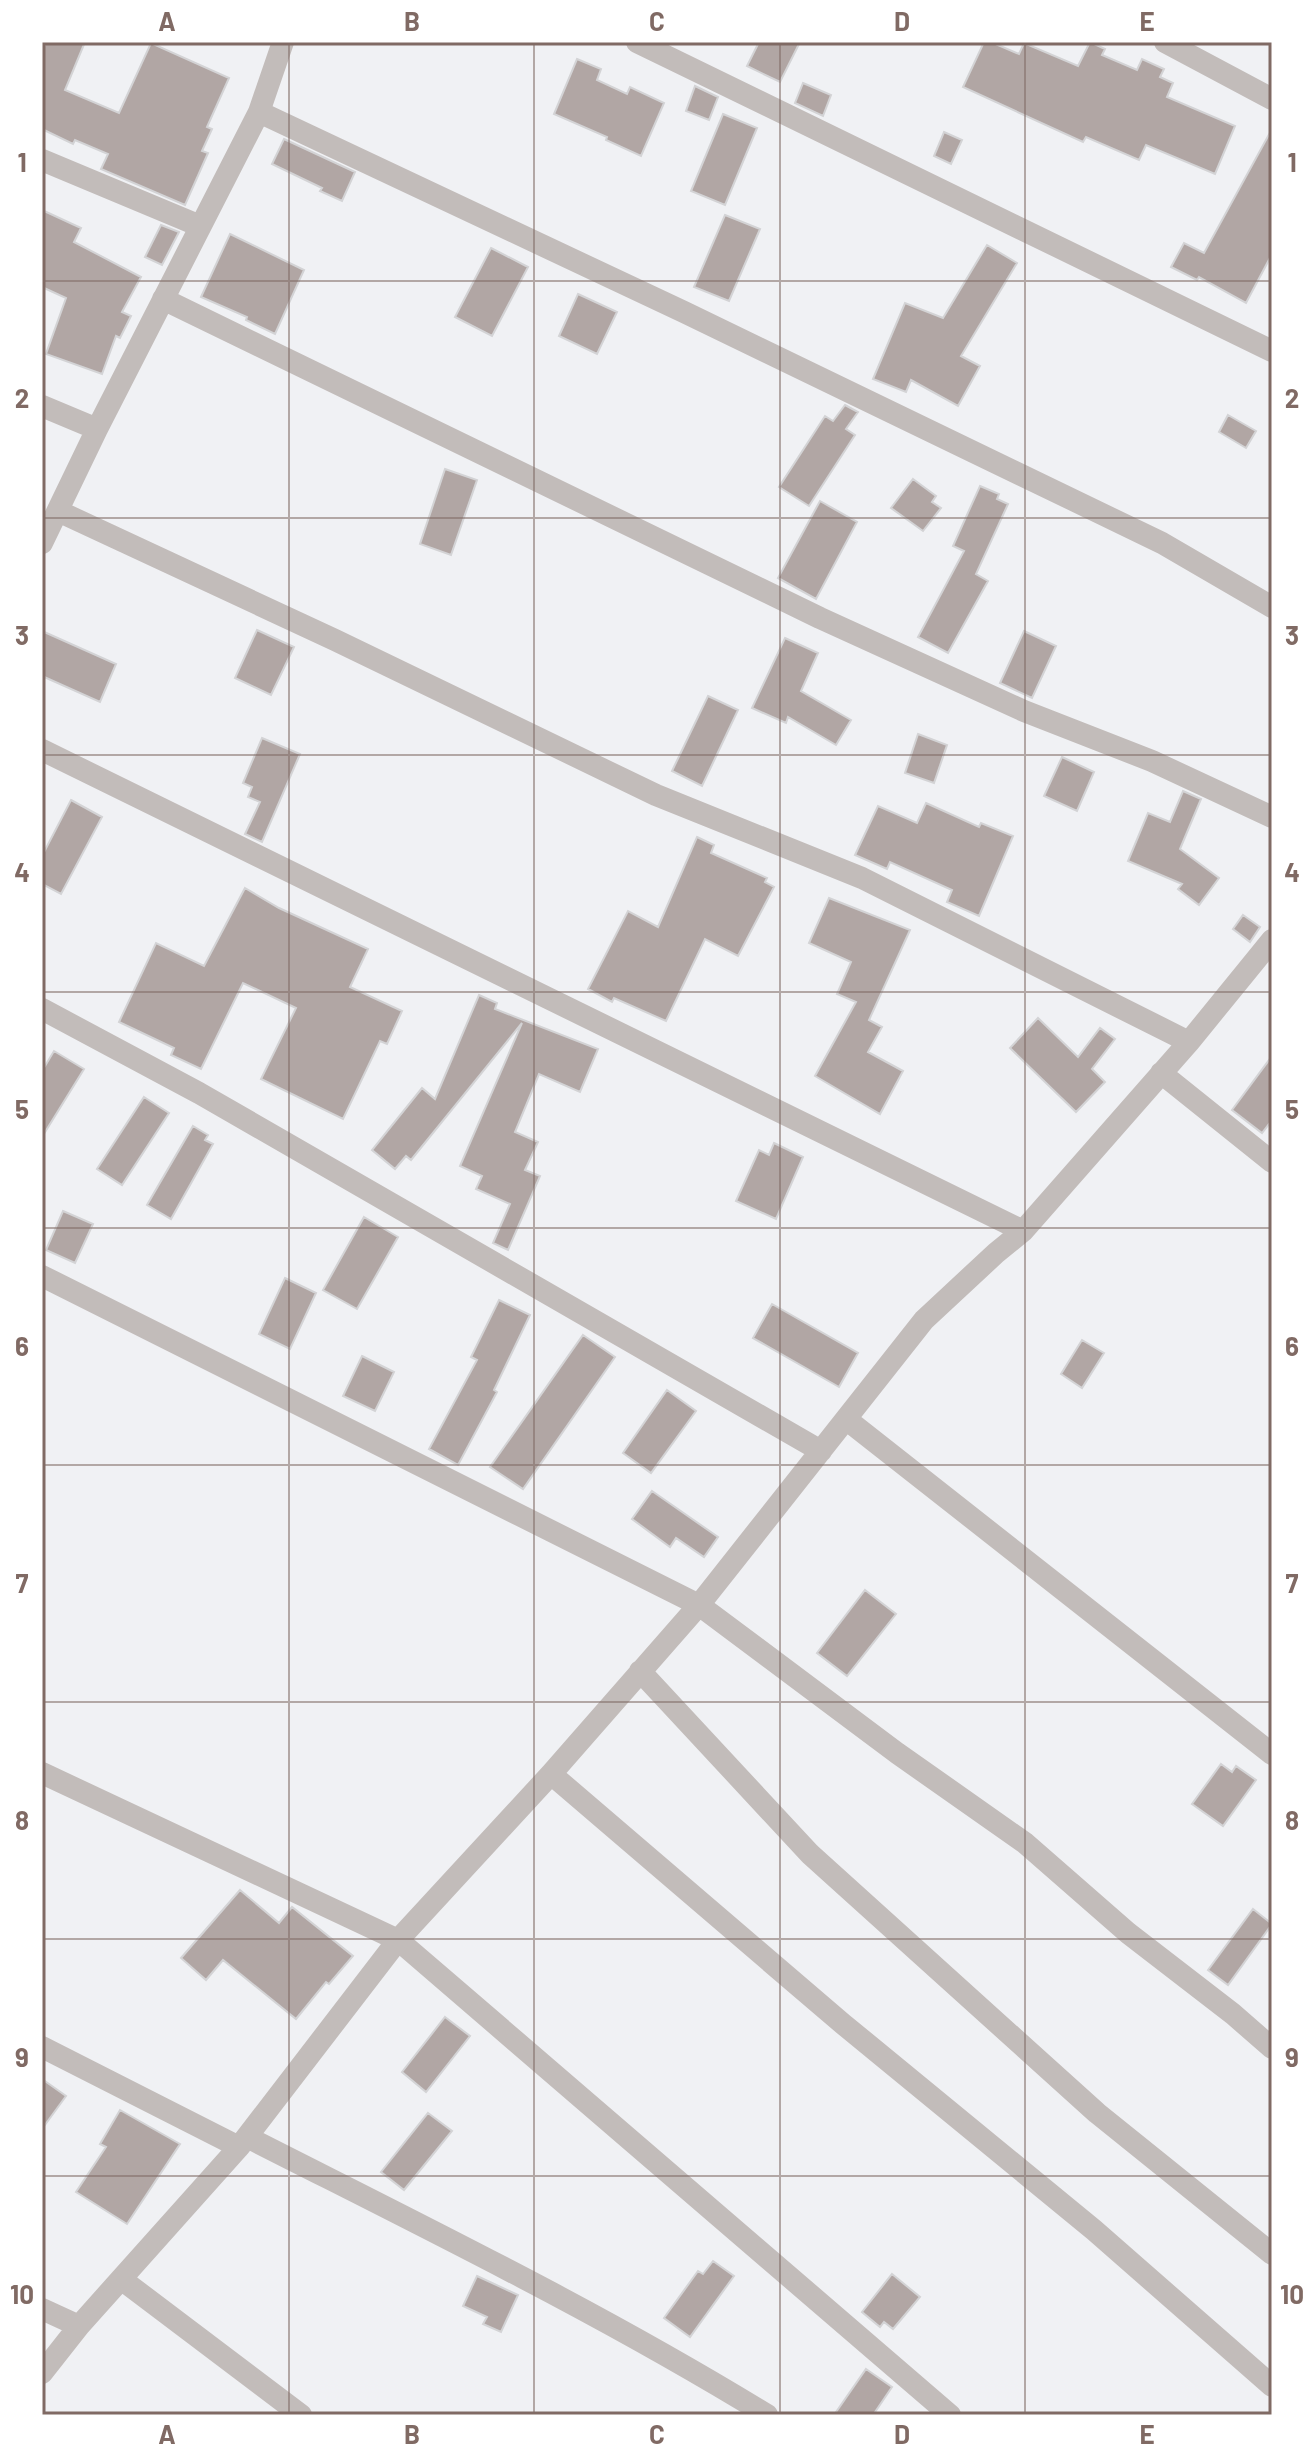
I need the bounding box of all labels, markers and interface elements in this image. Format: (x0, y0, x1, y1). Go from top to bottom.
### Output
text: A (158, 5, 176, 36)
text: B (404, 5, 420, 36)
text: C (649, 5, 665, 36)
text: D (894, 5, 910, 36)
text: E (1139, 5, 1155, 36)
text: 1 (17, 146, 27, 177)
text: 1 (1287, 146, 1297, 177)
text: 2 (15, 382, 29, 413)
text: 2 (1285, 382, 1299, 413)
text: 3 (15, 619, 29, 650)
text: 3 (1285, 619, 1299, 650)
text: 4 (14, 856, 30, 887)
text: 4 (1284, 856, 1300, 887)
text: 5 (15, 1093, 29, 1124)
text: 5 (1285, 1093, 1299, 1124)
text: 6 (15, 1330, 29, 1361)
text: 6 (1285, 1330, 1299, 1361)
text: 7 (16, 1567, 29, 1598)
text: 7 (1286, 1567, 1299, 1598)
text: 8 (15, 1804, 29, 1835)
text: 8 (1285, 1804, 1299, 1835)
text: 9 (15, 2041, 29, 2072)
text: 9 (1285, 2041, 1299, 2072)
text: 10 (10, 2278, 34, 2309)
text: 10 (1280, 2278, 1304, 2309)
text: A (158, 2418, 176, 2449)
text: B (404, 2418, 420, 2449)
text: C (649, 2418, 665, 2449)
text: D (894, 2418, 910, 2449)
text: E (1139, 2418, 1155, 2449)

